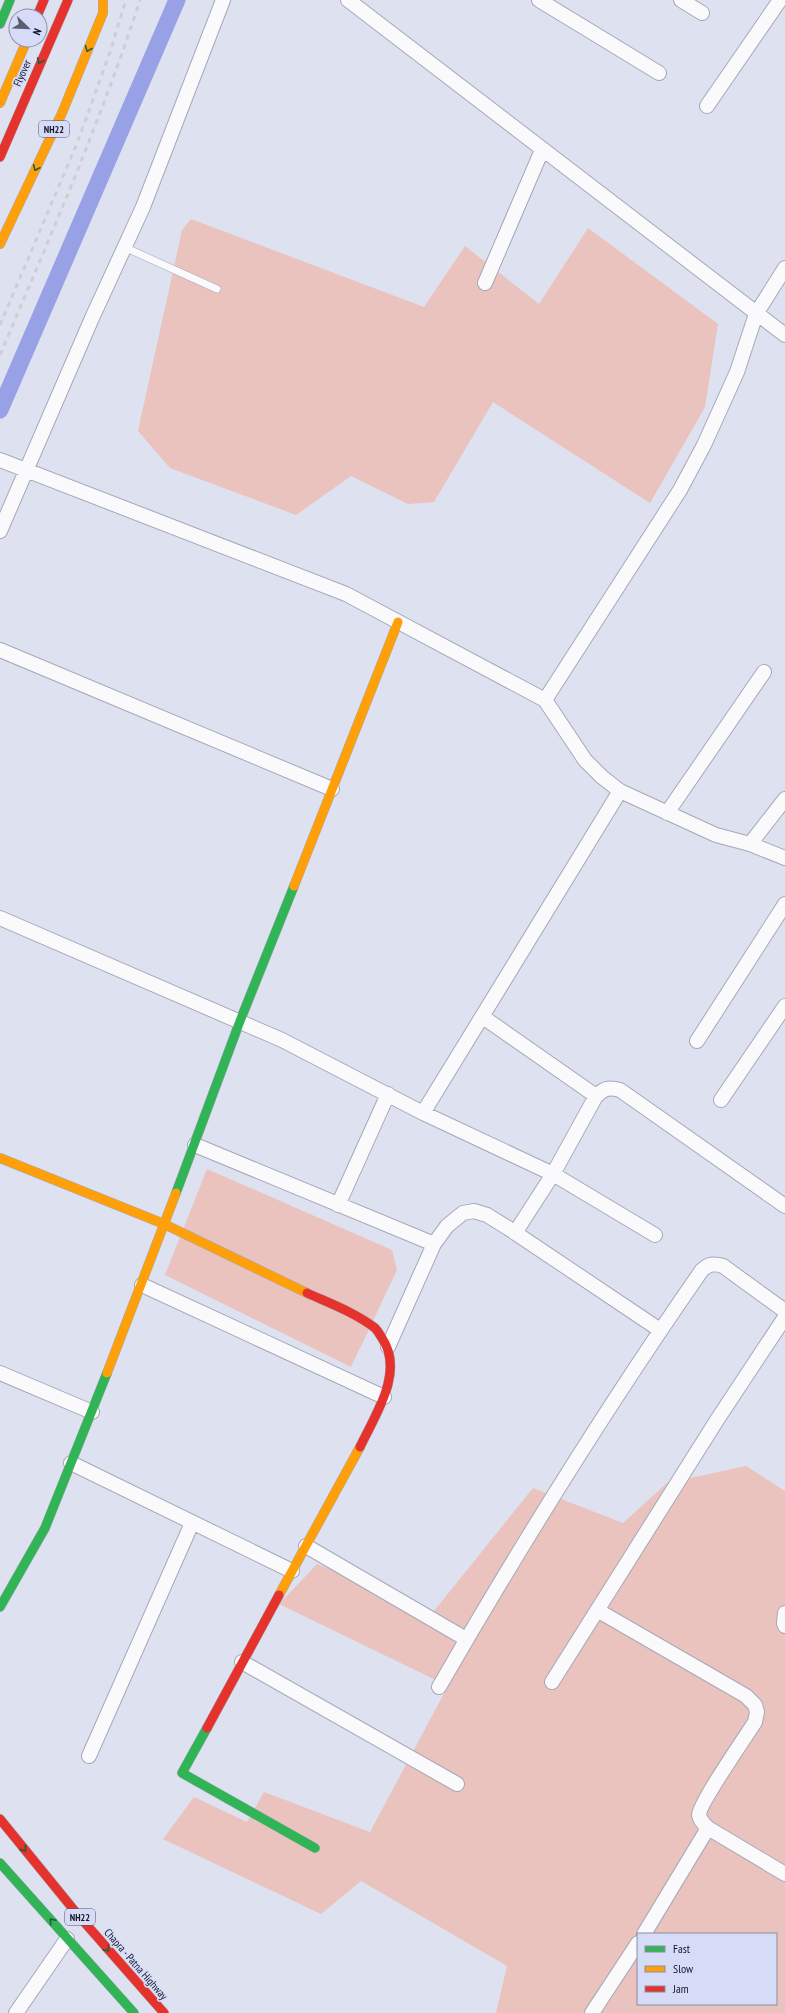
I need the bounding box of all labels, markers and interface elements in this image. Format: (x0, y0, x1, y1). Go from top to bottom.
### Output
north arrow (8, 8, 48, 48)
text: N (30, 26, 45, 37)
one-way arrow (85, 45, 93, 52)
street label: Flyover (10, 57, 34, 89)
one-way arrow (37, 58, 45, 65)
road number: NH22 (39, 121, 69, 137)
one-way arrow (33, 163, 41, 171)
one-way arrow (20, 1844, 27, 1851)
road number: NH22 (65, 1909, 95, 1925)
one-way arrow (49, 1919, 56, 1926)
street label: Chapra - Patna Highway (101, 1925, 171, 2003)
legend (637, 1933, 777, 2005)
text: Fast (673, 1941, 691, 1956)
one-way arrow (103, 1944, 110, 1952)
text: Slow (673, 1961, 694, 1976)
text: Jam (672, 1981, 689, 1996)

